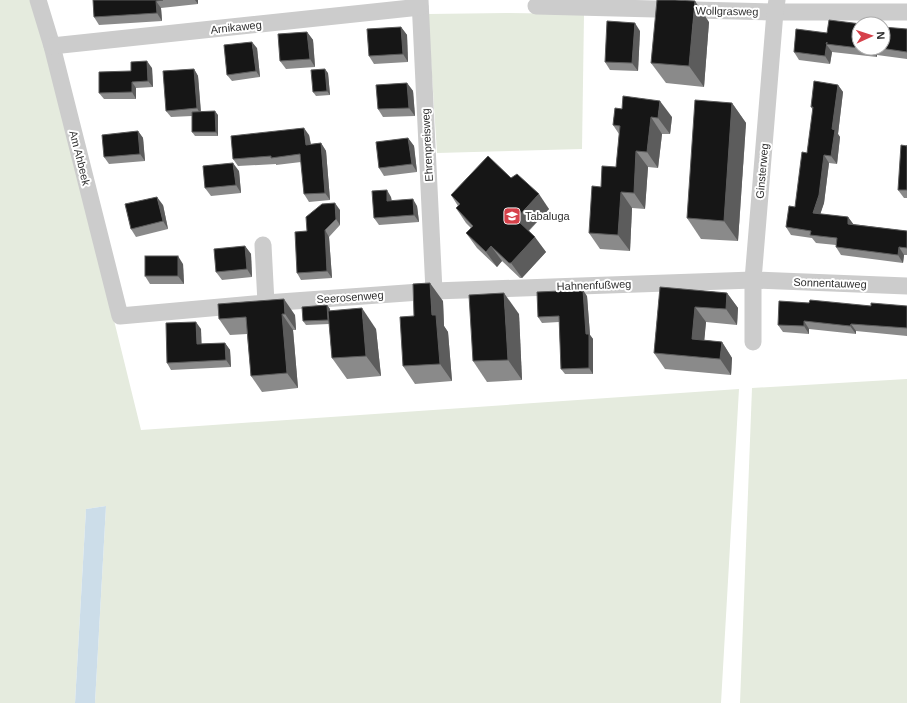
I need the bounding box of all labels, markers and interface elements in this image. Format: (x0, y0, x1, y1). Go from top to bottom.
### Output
street label: Wollgrasweg (696, 4, 758, 18)
north arrow (851, 16, 891, 56)
street label: Arnikaweg (210, 18, 262, 36)
text: N (875, 31, 887, 40)
street label: Ehrenpreisweg (419, 108, 435, 182)
street label: Am Ahbeek (67, 129, 93, 187)
street label: Ginsterweg (754, 143, 770, 199)
school or university icon: Tabaluga (502, 206, 522, 226)
place label: Tabaluga (525, 210, 571, 222)
street label: Sonnentauweg (793, 276, 867, 290)
street label: Hahnenfußweg (557, 278, 631, 292)
street label: Seerosenweg (316, 289, 384, 305)

